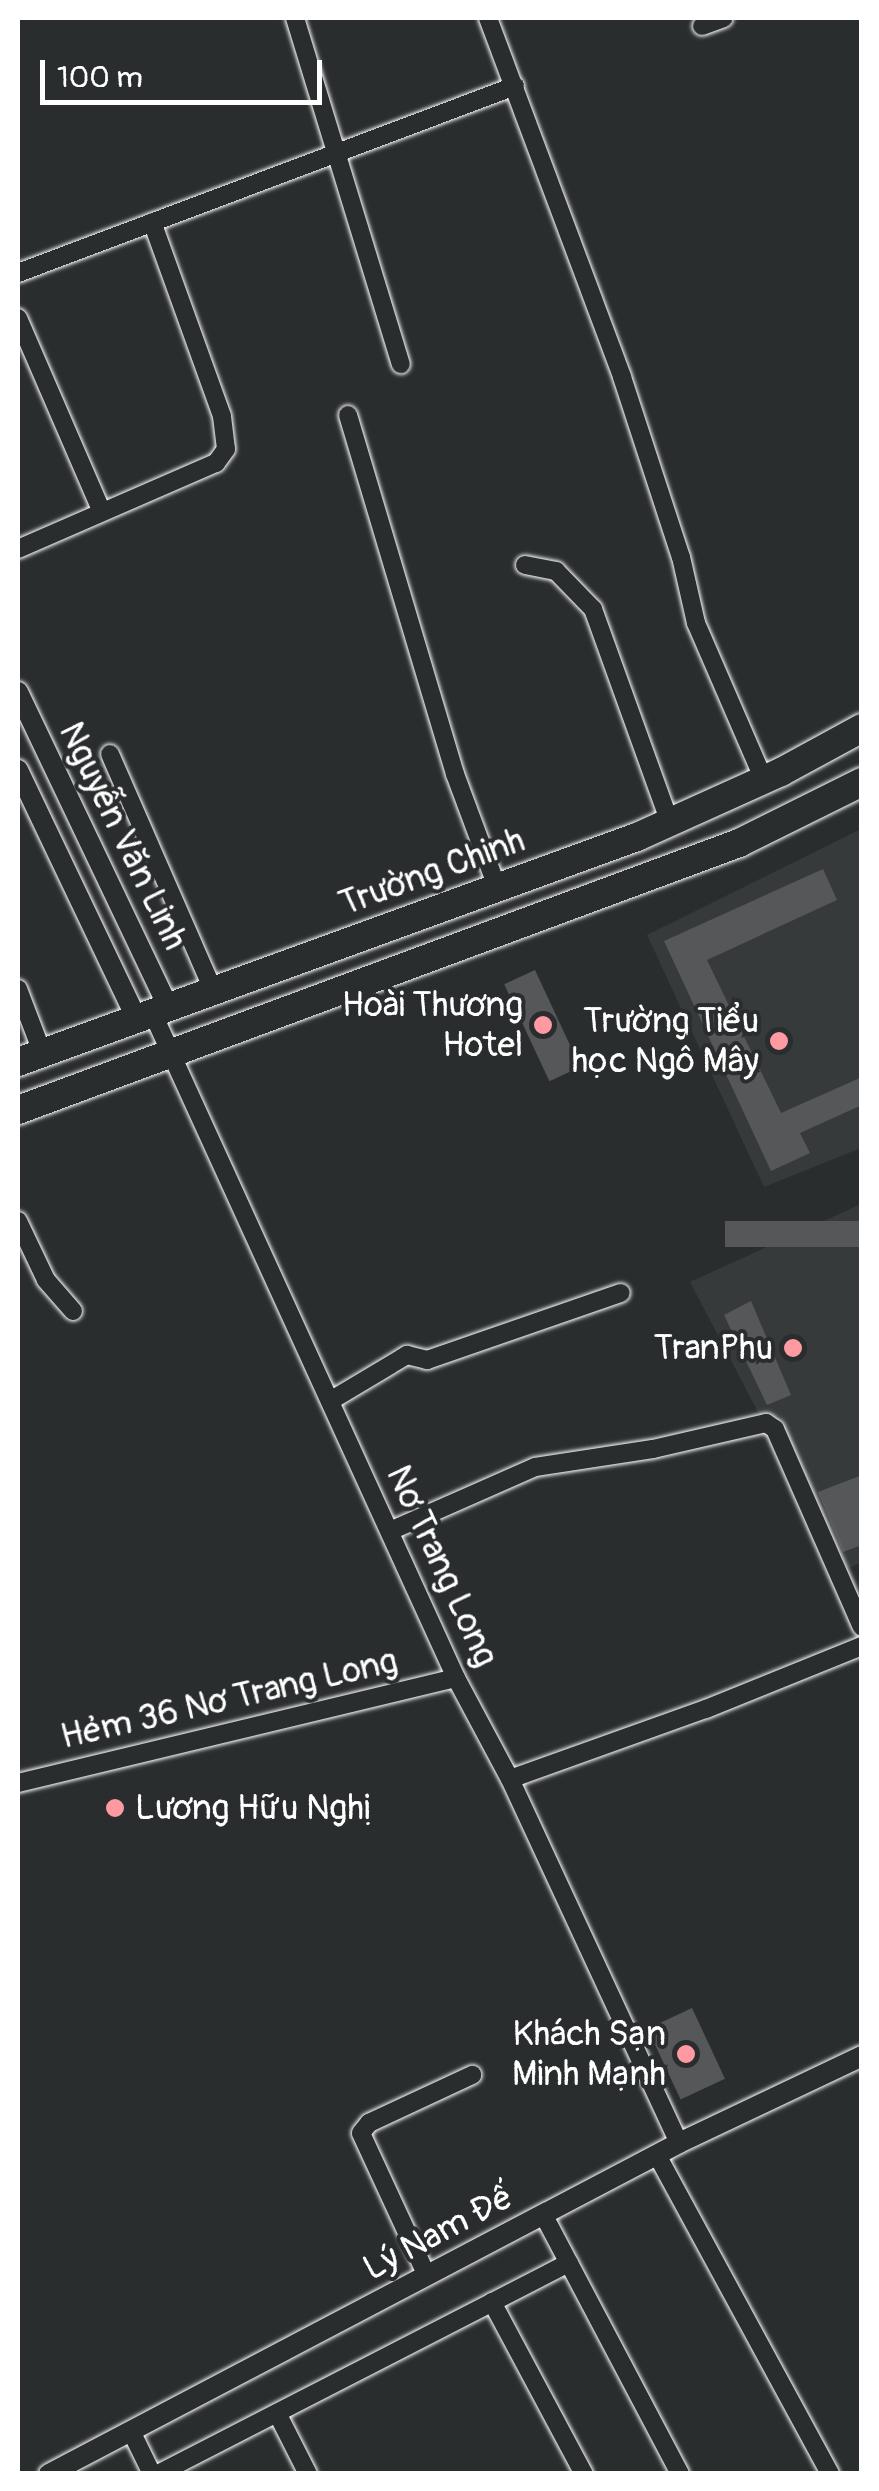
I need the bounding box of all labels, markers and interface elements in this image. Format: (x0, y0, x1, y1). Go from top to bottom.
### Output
scale bar (45, 40, 328, 102)
text: 100 m (57, 59, 143, 96)
street label: Nguyễn Văn Linh (50, 715, 196, 957)
street label: Trường Chinh (334, 819, 530, 925)
place label: Hoài Thương Hotel (342, 984, 523, 1066)
place label: Trường Tiểu học Ngô Mây (572, 1000, 759, 1082)
marker: Hoài Thương Hotel (532, 1014, 554, 1036)
marker: Trường Tiểu học Ngô Mây (768, 1030, 790, 1052)
place label: TranPhu (654, 1327, 773, 1369)
marker: TranPhu (782, 1337, 804, 1359)
street label: Nơ Trang Long (377, 1459, 507, 1673)
street label: Hẻm 36 Nơ Trang Long (57, 1640, 401, 1758)
place label: Lương Hữu Nghị (135, 1787, 372, 1829)
marker: Lương Hữu Nghị (104, 1797, 126, 1819)
place label: Khách Sạn Minh Mạnh (512, 2013, 666, 2095)
marker: Khách Sạn Minh Mạnh (675, 2043, 697, 2065)
street label: Lý Nam Đế (356, 2176, 520, 2290)

